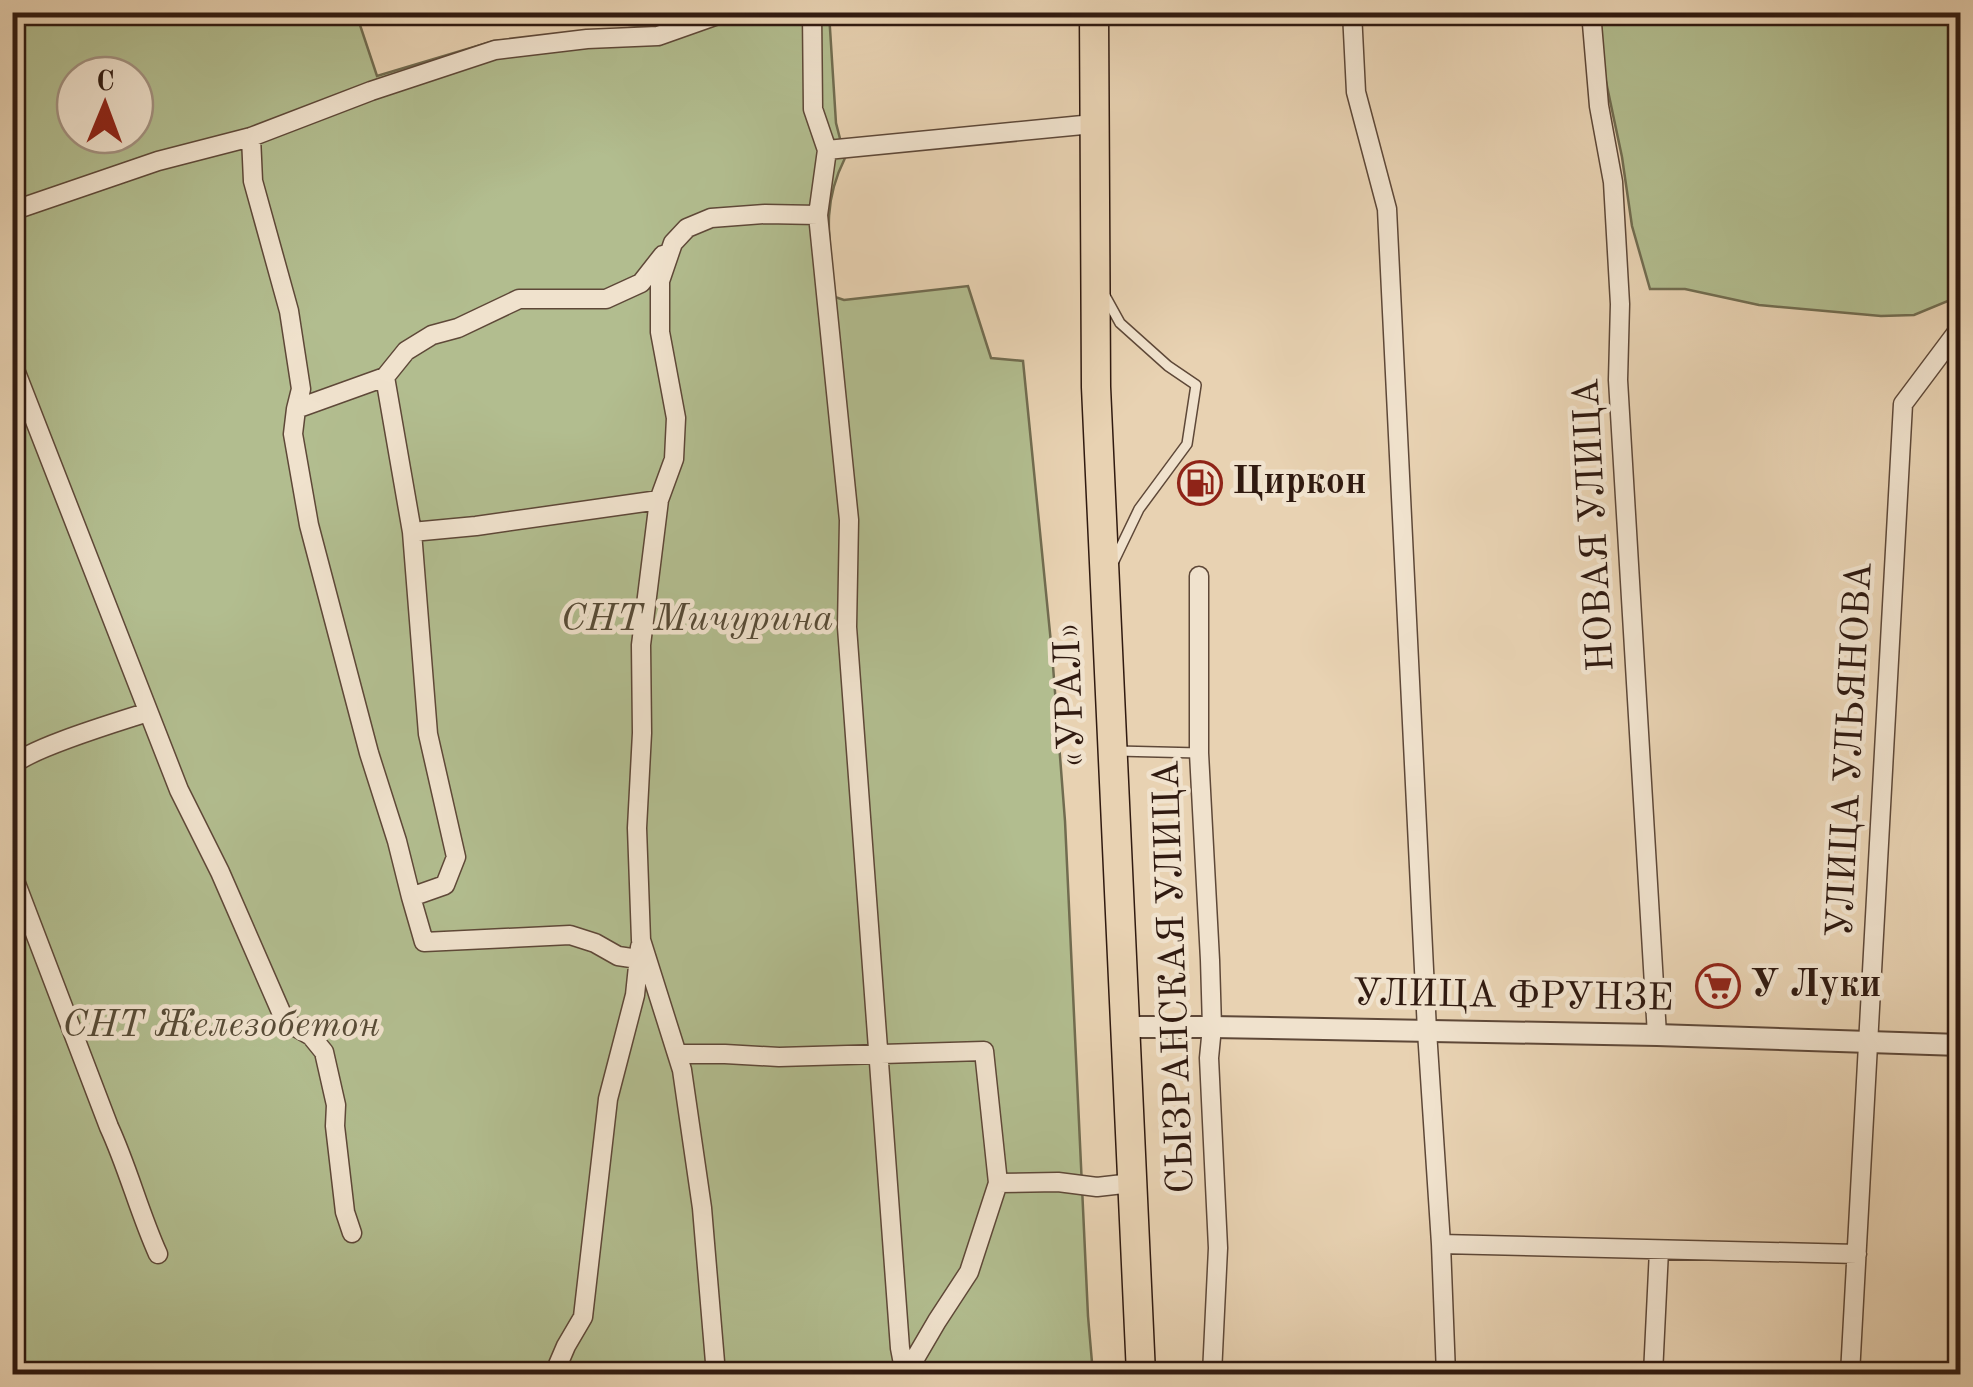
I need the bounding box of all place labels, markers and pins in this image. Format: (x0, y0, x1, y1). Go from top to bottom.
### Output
fuel station icon: Циркон (1177, 460, 1223, 506)
place label: Циркон (1232, 464, 1367, 502)
supermarket icon: У Луки (1695, 963, 1741, 1009)
place label: У Луки (1750, 967, 1881, 1005)

